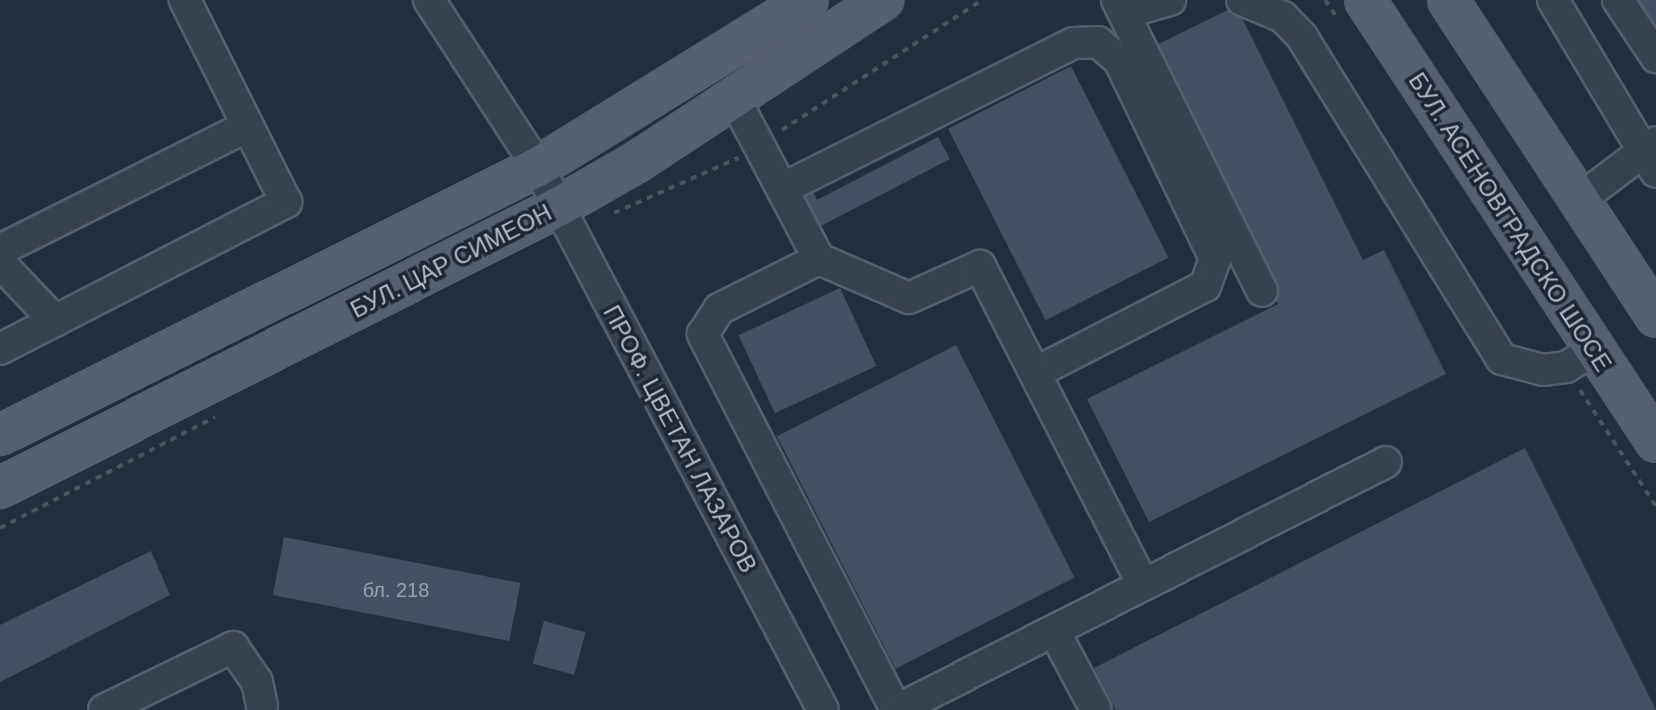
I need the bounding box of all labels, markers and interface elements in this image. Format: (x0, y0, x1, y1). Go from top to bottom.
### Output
street label: БУЛ. АСЕНОВГРАДСКО ШОСЕ (1403, 67, 1617, 377)
street label: БУЛ. ЦАР СИМЕОН (346, 198, 556, 324)
street label: ПРОФ. ЦВЕТАН ЛАЗАРОВ (597, 300, 763, 578)
house number: бл. 218 (363, 578, 429, 602)

